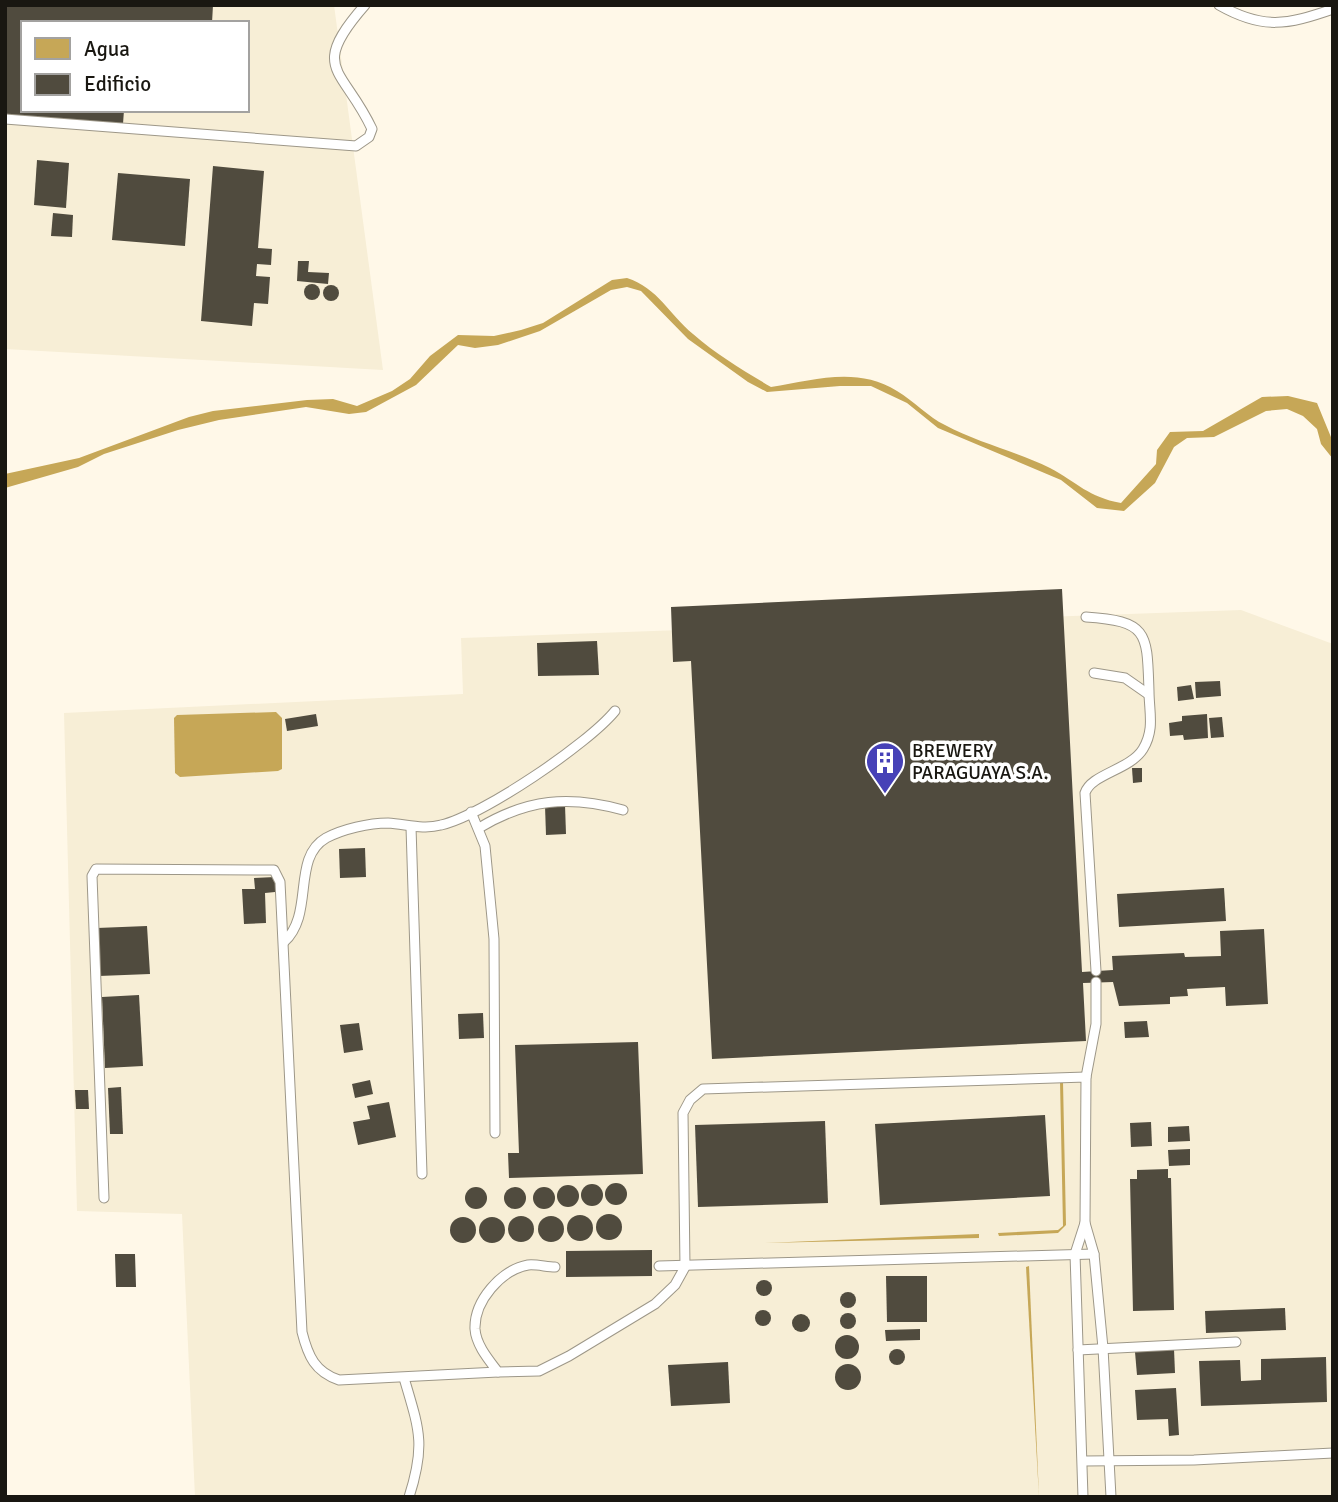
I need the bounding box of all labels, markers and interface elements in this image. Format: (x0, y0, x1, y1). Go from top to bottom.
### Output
legend (21, 21, 248, 112)
text: Agua (84, 36, 130, 62)
text: Edificio (84, 71, 151, 97)
place label: BREWERY PARAGUAYA S.A. (912, 739, 1048, 785)
building icon: BREWERY PARAGUAYA S.A. (864, 740, 906, 795)

